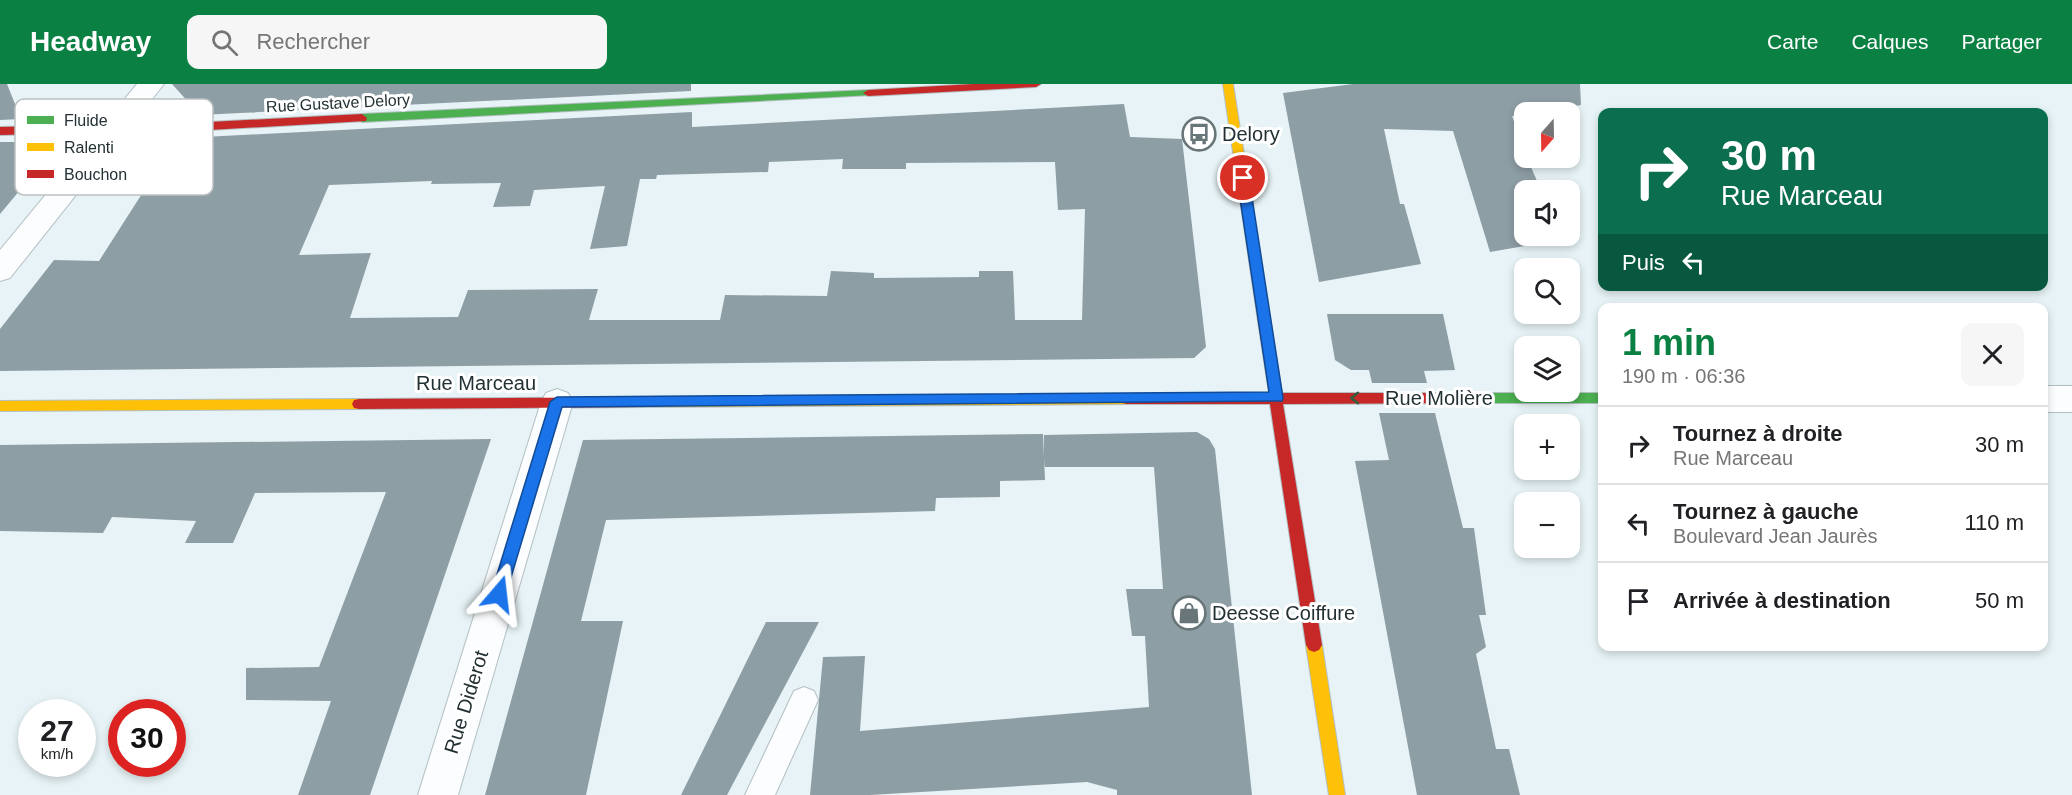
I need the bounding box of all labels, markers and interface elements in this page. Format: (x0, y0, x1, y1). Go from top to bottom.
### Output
search box (187, 15, 607, 69)
text: Headway (30, 26, 151, 57)
icon: search (208, 26, 241, 59)
text: Rechercher (256, 29, 370, 54)
text: Carte (1767, 30, 1818, 53)
text: Calques (1851, 30, 1928, 53)
text: Partager (1961, 30, 2042, 53)
street label: Rue Gustave Delory (266, 91, 410, 115)
legend (15, 99, 213, 195)
north arrow (1514, 102, 1580, 168)
map controls (1514, 102, 1580, 558)
text: Fluide (64, 112, 108, 129)
bus stop icon: Delory (1181, 116, 1217, 152)
place label: Delory (1222, 123, 1280, 145)
icon: right (1622, 132, 1700, 210)
text: 30 m (1721, 132, 1817, 179)
text: Ralenti (64, 139, 114, 156)
pin (1217, 152, 1268, 203)
icon: arrive (1226, 161, 1259, 194)
text: Bouchon (64, 166, 127, 183)
button: sound (1514, 180, 1580, 246)
text: Rue Marceau (1721, 181, 1883, 211)
icon: left (1677, 246, 1710, 279)
text: Puis (1622, 250, 1665, 275)
button: search (1514, 258, 1580, 324)
text: 1 min (1622, 322, 1716, 363)
button: close (1961, 323, 2024, 386)
button: layers (1514, 336, 1580, 402)
text: 190 m · 06:36 (1622, 365, 1745, 387)
street label: Rue Marceau (416, 372, 536, 394)
street label: Rue Molière (1385, 387, 1493, 409)
one-way arrow (1350, 392, 1359, 404)
button: + (1514, 414, 1580, 480)
text: Tournez à droite (1673, 421, 1843, 446)
icon: right (1622, 429, 1655, 462)
text: 30 m (1975, 432, 2024, 457)
text: Rue Marceau (1673, 447, 1793, 469)
button: − (1514, 492, 1580, 558)
text: Tournez à gauche (1673, 499, 1858, 524)
icon: left (1622, 507, 1655, 540)
text: 110 m (1964, 510, 2024, 535)
text: Boulevard Jean Jaurès (1673, 525, 1878, 547)
position arrow (467, 562, 531, 626)
icon: arrive (1622, 585, 1655, 618)
text: Arrivée à destination (1673, 588, 1891, 613)
text: 50 m (1975, 588, 2024, 613)
shop icon: Deesse Coiffure (1171, 595, 1207, 631)
place label: Deesse Coiffure (1212, 602, 1355, 624)
street label: Rue Diderot (440, 647, 492, 756)
speed limit sign: 30 (108, 699, 186, 777)
text: 27 (40, 714, 74, 747)
text: km/h (41, 745, 73, 762)

